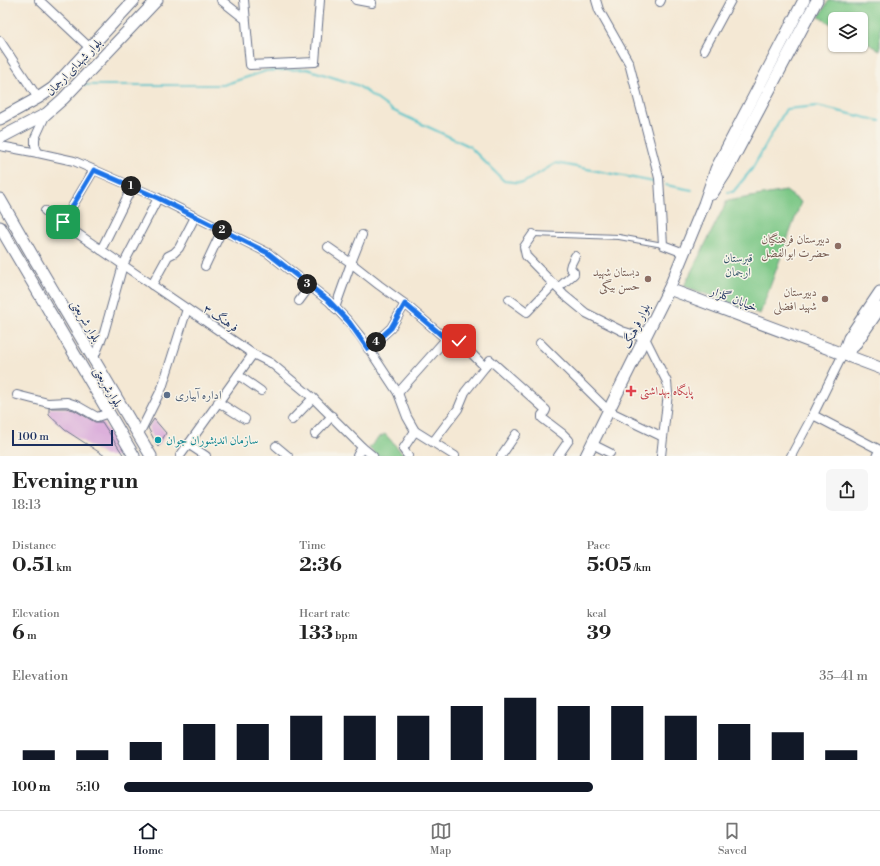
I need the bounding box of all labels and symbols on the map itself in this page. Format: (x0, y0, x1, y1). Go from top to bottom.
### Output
street label: بلوار شهدای ارجمان (43, 35, 106, 99)
pin: 1 (121, 176, 141, 196)
pin (46, 205, 80, 239)
pin: 2 (212, 220, 232, 240)
place label: دبیرستان فرهنگیان حضرت ابوالفضل (761, 232, 830, 262)
marker: دبیرستان فرهنگیان حضرت ابوالفضل (833, 241, 843, 251)
park label: قبرستان ارجمان (723, 251, 753, 280)
place label: دبستان شهید حسن بیگی (593, 265, 640, 295)
pin: 3 (297, 274, 317, 294)
marker: دبستان شهید حسن بیگی (643, 274, 653, 284)
street label: خیابان گلزار (707, 282, 760, 315)
place label: دبیرستان شهید افضلی (774, 285, 817, 315)
marker: دبیرستان شهید افضلی (820, 294, 830, 304)
street label: بلوار شریعتی (67, 297, 104, 346)
street label: فرهنگ ۳ (200, 300, 242, 336)
street label: بلوار فرهنگ (618, 301, 654, 351)
pin (442, 324, 476, 358)
pin: 4 (366, 332, 386, 352)
street label: بلوارشریعتی (89, 364, 125, 411)
place label: پایگاه بهداشتی (640, 383, 694, 400)
marker: پایگاه بهداشتی (625, 385, 637, 397)
place label: اداره آبیاری (175, 387, 222, 403)
marker: اداره آبیاری (162, 390, 172, 400)
scale bar (12, 428, 113, 447)
place label: سازمان اندیشوران جوان (166, 433, 259, 448)
marker: سازمان اندیشوران جوان (153, 435, 163, 445)

